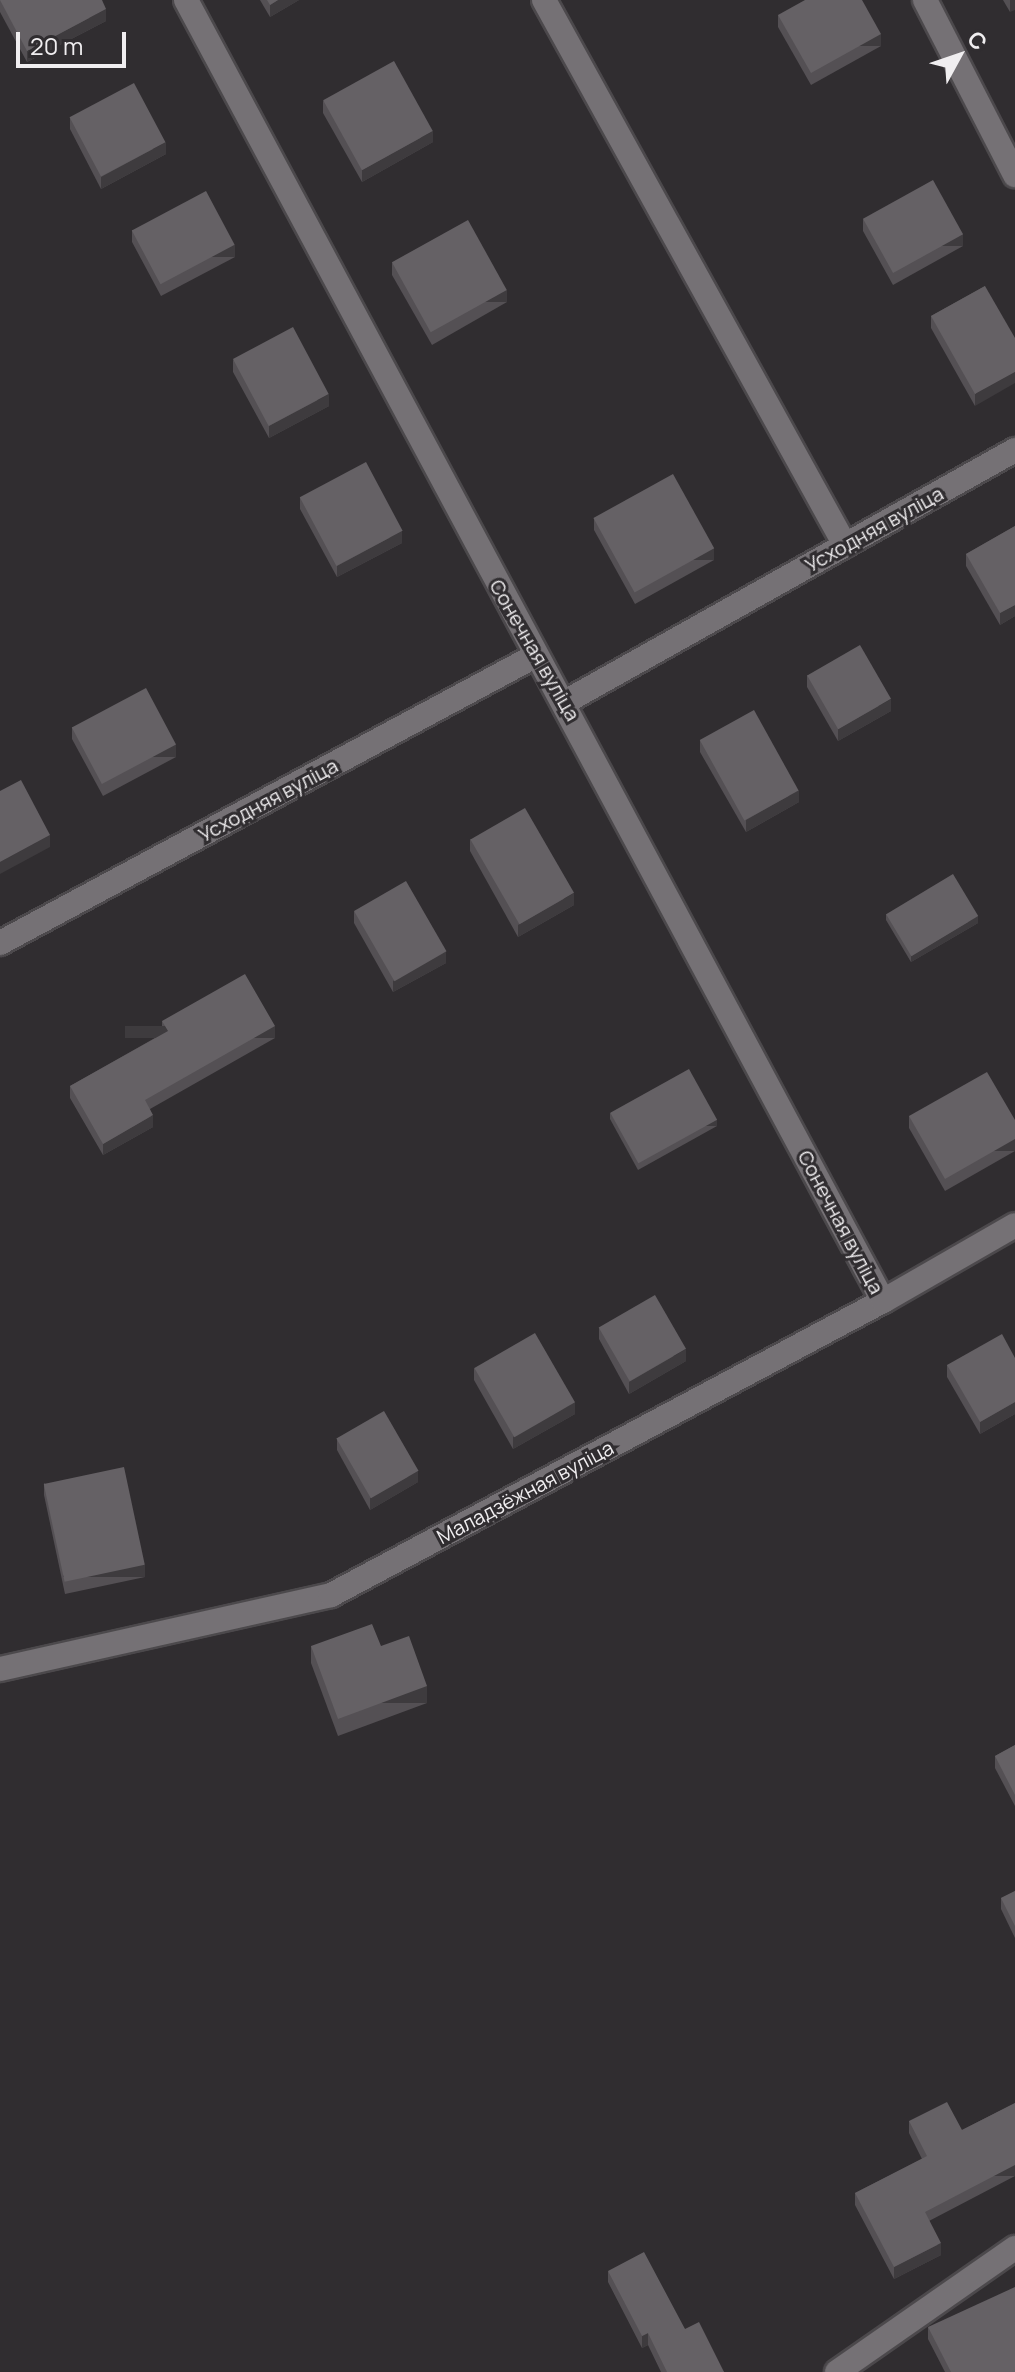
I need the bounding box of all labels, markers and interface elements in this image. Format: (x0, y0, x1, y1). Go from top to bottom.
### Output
scale bar (20, 16, 130, 66)
north arrow (919, 16, 999, 96)
text: С (961, 25, 994, 56)
text: 20 m (30, 29, 83, 62)
street label: Усходняя вуліца (801, 481, 947, 577)
street label: Сонечная вуліца (485, 575, 585, 725)
street label: Усходняя вуліца (194, 753, 342, 847)
street label: Сонечная вуліца (793, 1146, 889, 1298)
street label: Маладзёжная вуліца (433, 1435, 617, 1549)

